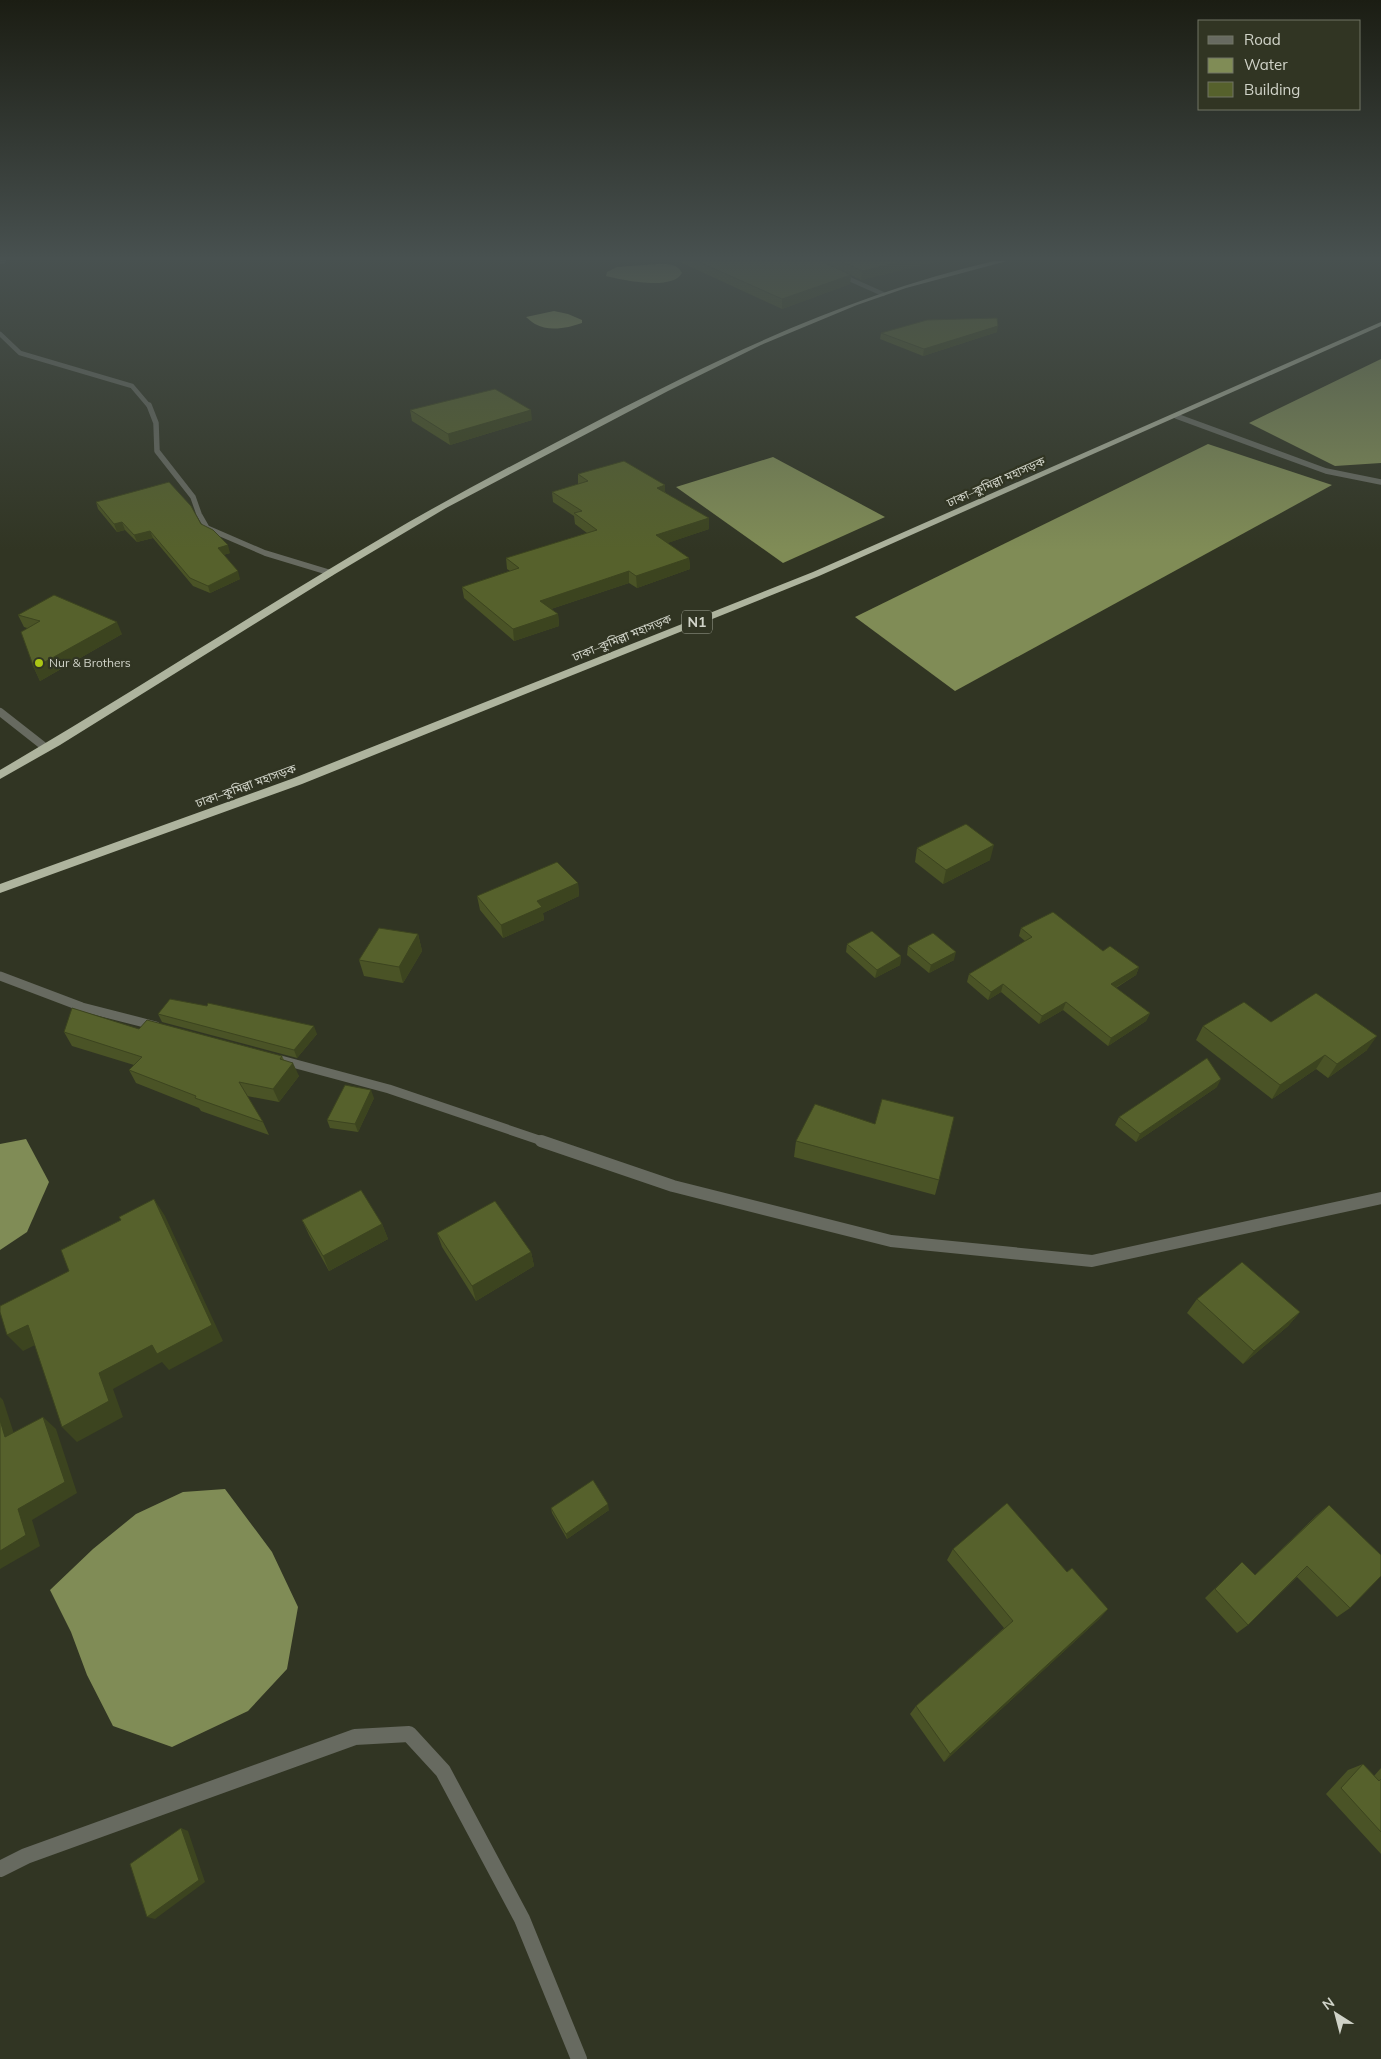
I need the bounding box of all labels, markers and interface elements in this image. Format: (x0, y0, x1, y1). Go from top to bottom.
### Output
legend (1198, 20, 1361, 110)
text: Road (1244, 30, 1281, 49)
text: Water (1244, 55, 1288, 74)
text: Building (1244, 80, 1300, 99)
street label: ঢাকা–কুমিল্লা মহাসড়ক (943, 453, 1048, 511)
road number: N1 (682, 610, 712, 634)
street label: ঢাকা–কুমিল্লা মহাসড়ক (569, 611, 674, 666)
place label: Nur & Brothers (49, 655, 131, 670)
marker: Nur & Brothers (33, 657, 45, 669)
street label: ঢাকা–কুমিল্লা মহাসড়ক (193, 760, 299, 812)
north arrow (1311, 1989, 1361, 2039)
text: N (1319, 1993, 1338, 2014)

